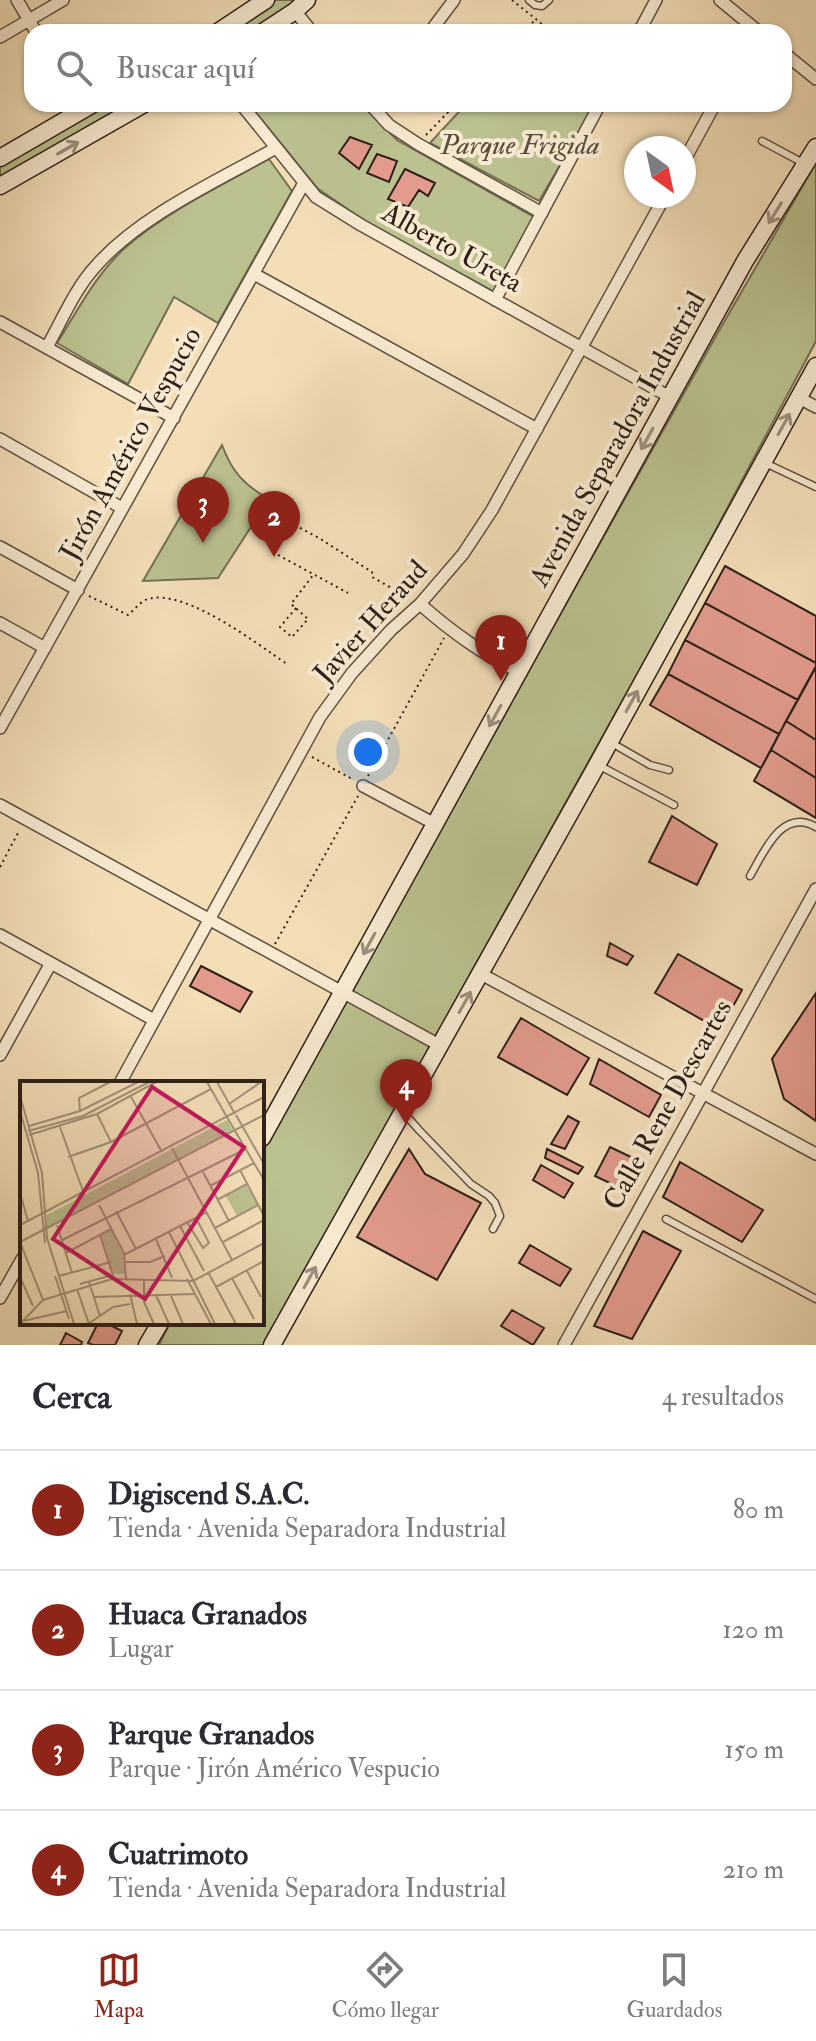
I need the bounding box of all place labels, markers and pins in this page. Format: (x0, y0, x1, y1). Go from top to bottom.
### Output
pin: 3 (177, 477, 229, 543)
pin: 2 (248, 491, 300, 557)
pin: 1 (475, 615, 527, 681)
pin: 4 (380, 1059, 432, 1125)

